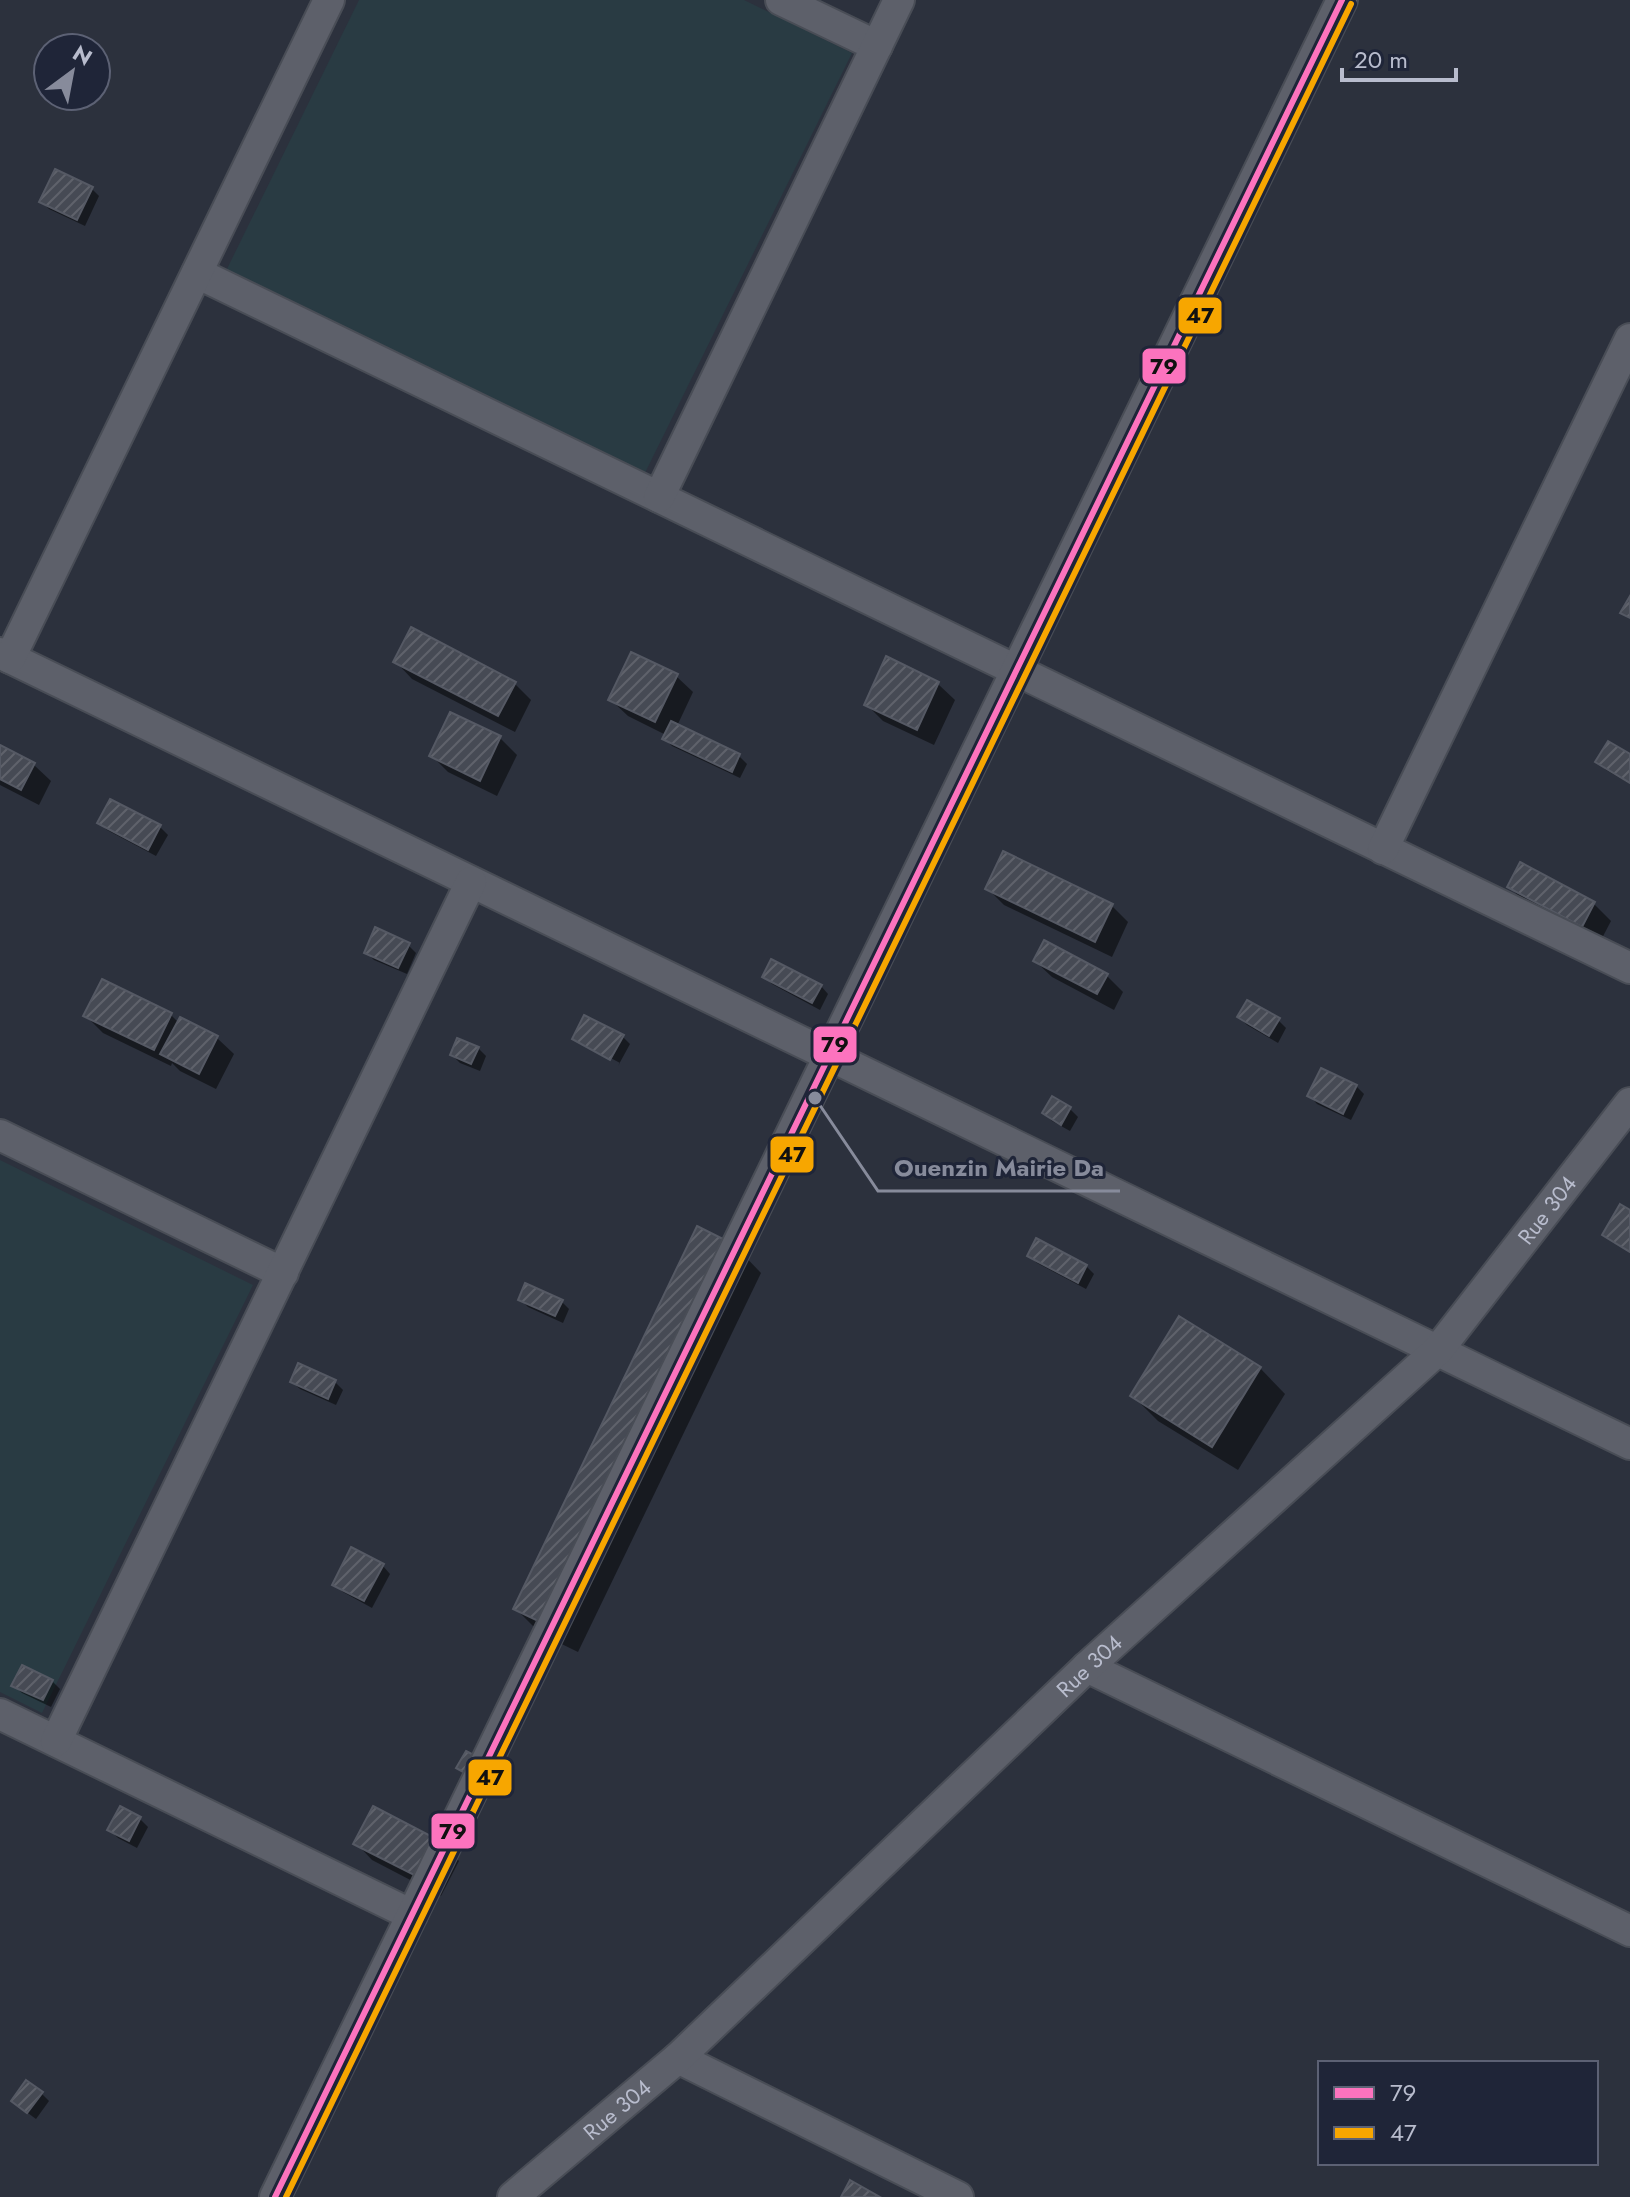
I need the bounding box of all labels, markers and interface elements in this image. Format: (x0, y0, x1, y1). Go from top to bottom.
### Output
north arrow (32, 32, 112, 112)
scale bar (1342, 32, 1456, 82)
text: N (67, 37, 98, 73)
text: 20 m (1354, 42, 1408, 77)
line badge: 47 (1177, 296, 1223, 335)
text: 47 (1186, 299, 1215, 331)
line badge: 79 (1141, 347, 1187, 385)
text: 79 (1150, 350, 1178, 382)
line badge: 79 (812, 1025, 858, 1064)
text: 79 (821, 1028, 849, 1060)
line badge: 47 (769, 1135, 815, 1174)
text: 47 (778, 1138, 807, 1170)
callout: Ouenzin Mairie Da (878, 1143, 1120, 1191)
text: Ouenzin Mairie Da (894, 1150, 1104, 1185)
street label: Rue 304 (1510, 1168, 1584, 1251)
street label: Rue 304 (1049, 1627, 1129, 1704)
line badge: 47 (467, 1758, 513, 1797)
text: 47 (476, 1761, 505, 1793)
line badge: 79 (430, 1812, 476, 1850)
text: 79 (439, 1815, 467, 1847)
legend (1318, 2061, 1598, 2165)
street label: Rue 304 (576, 2071, 658, 2147)
text: 79 (1390, 2075, 1416, 2110)
text: 47 (1390, 2115, 1417, 2150)

